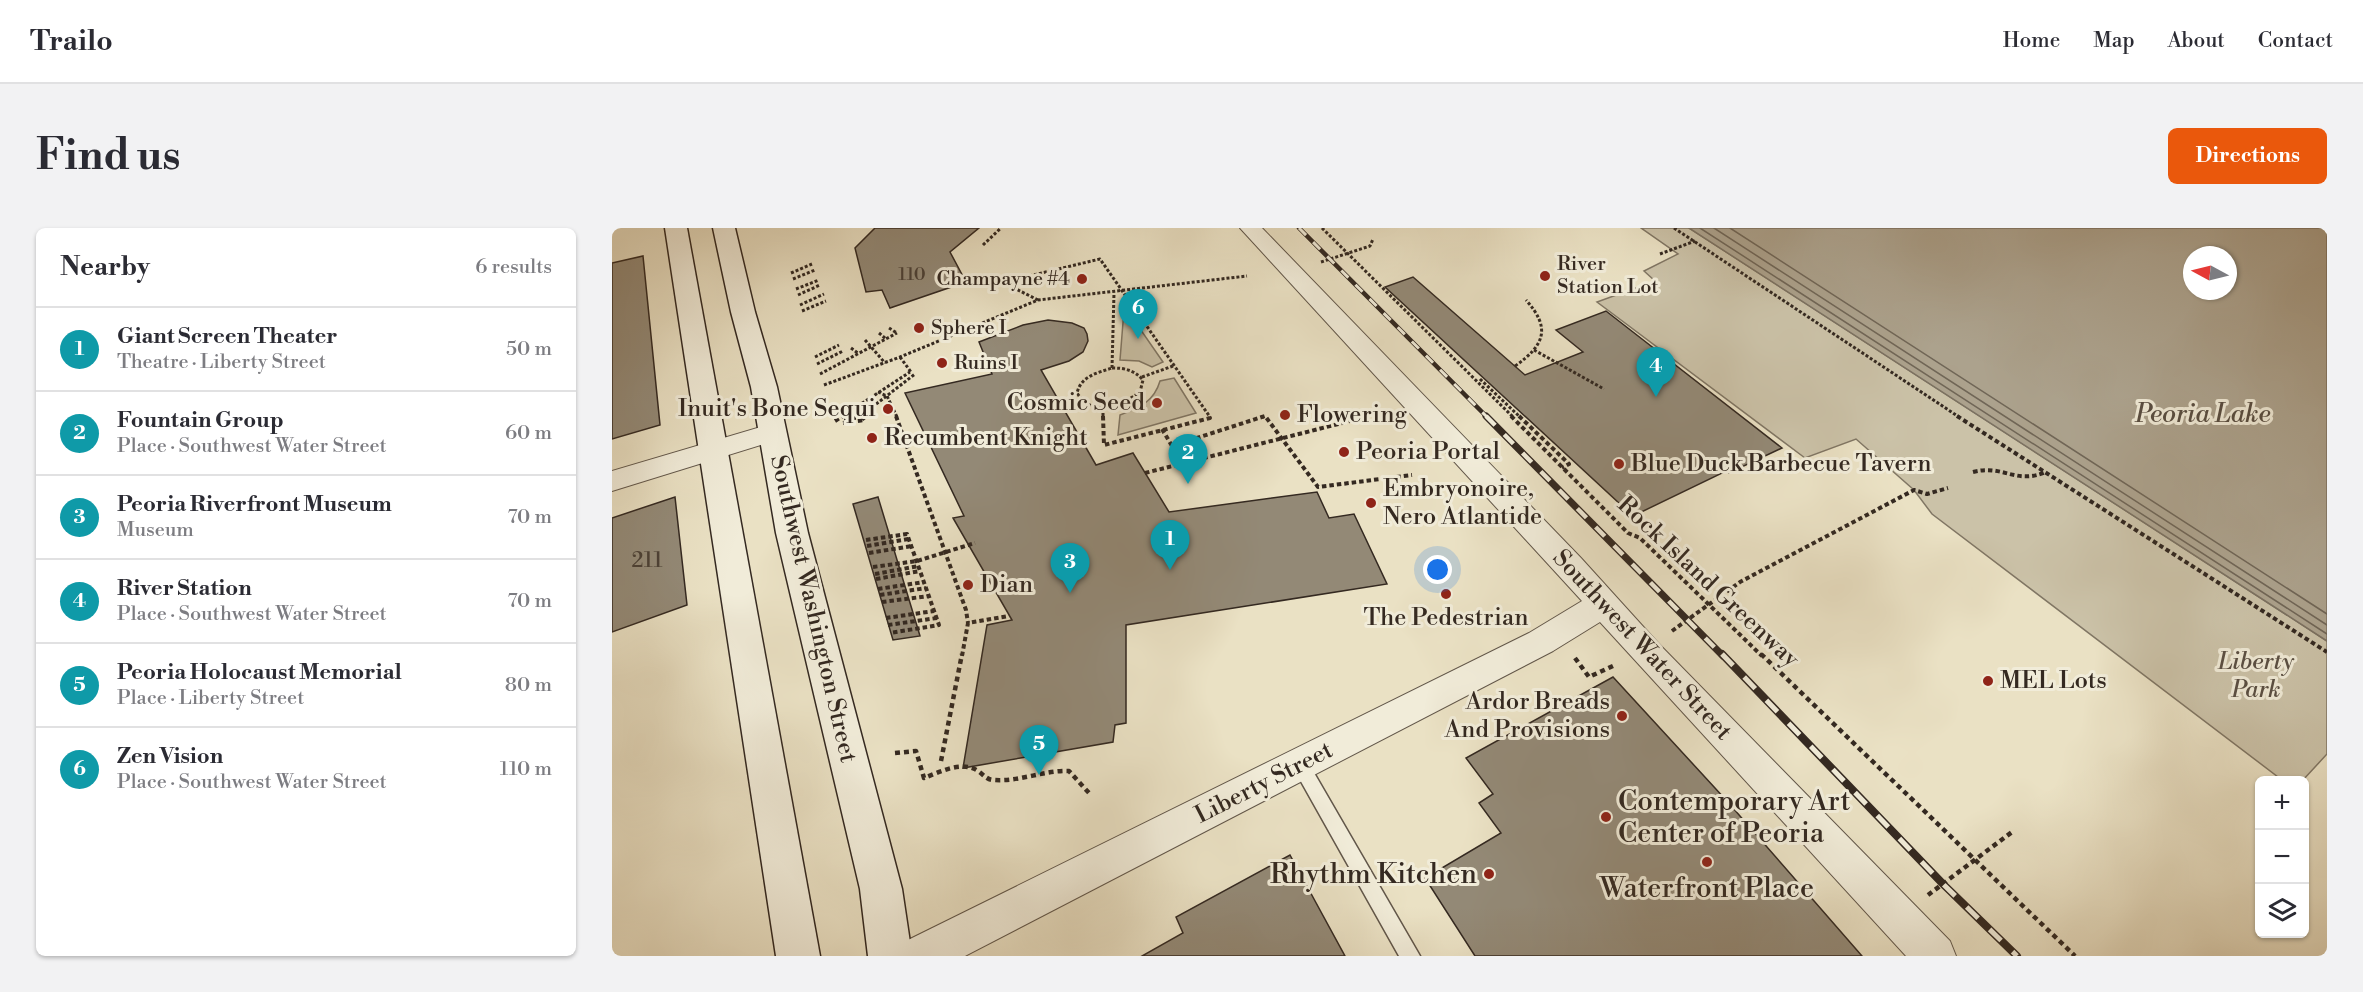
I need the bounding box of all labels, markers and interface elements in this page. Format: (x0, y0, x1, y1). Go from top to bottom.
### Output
text: Trailo (30, 24, 113, 59)
text: Home (2003, 28, 2060, 54)
text: Map (2093, 28, 2135, 54)
text: About (2168, 28, 2225, 54)
text: Contact (2258, 28, 2333, 54)
button: Directions (2168, 128, 2327, 184)
text: Find us (36, 130, 180, 183)
north arrow (2183, 246, 2237, 300)
text: Nearby (60, 251, 150, 283)
place label: River Station Lot (1557, 252, 1658, 300)
text: 6 results (475, 255, 552, 280)
house number: 110 (898, 263, 926, 286)
place label: Champayne #4 (937, 267, 1070, 292)
marker: River Station Lot (1538, 269, 1552, 283)
marker: Champayne #4 (1075, 272, 1089, 286)
pin: 6 (1118, 290, 1158, 339)
place label: Sphere I (931, 316, 1007, 341)
marker: Sphere I (912, 321, 926, 335)
text: Giant Screen Theater (117, 323, 337, 350)
text: 1 (75, 337, 84, 362)
text: 50 m (506, 337, 552, 362)
pin: 4 (1636, 348, 1676, 397)
text: Theatre · Liberty Street (117, 350, 326, 375)
place label: Ruins I (954, 351, 1019, 376)
marker: Ruins I (935, 356, 949, 370)
place label: Cosmic Seed (1007, 388, 1145, 418)
place label: Inuit's Bone Sequi (678, 394, 876, 424)
marker: Cosmic Seed (1150, 396, 1164, 410)
water label: Peoria Lake (2134, 398, 2271, 430)
place label: Flowering (1297, 400, 1408, 430)
marker: Inuit's Bone Sequi (881, 402, 895, 416)
text: Fountain Group (117, 407, 284, 434)
marker: Flowering (1278, 408, 1292, 422)
text: 2 (73, 421, 86, 446)
text: 60 m (505, 421, 552, 446)
place label: Recumbent Knight (884, 423, 1088, 453)
marker: Recumbent Knight (865, 431, 879, 445)
text: Place · Southwest Water Street (117, 434, 387, 459)
pin: 2 (1168, 434, 1208, 484)
place label: Peoria Portal (1356, 437, 1500, 467)
marker: Peoria Portal (1337, 445, 1351, 459)
place label: Blue Duck Barbecue Tavern (1630, 449, 1932, 479)
street label: Southwest Washington Street (763, 452, 863, 766)
marker: Blue Duck Barbecue Tavern (1612, 457, 1626, 471)
place label: Embryonoire, Nero Atlantide (1383, 474, 1542, 532)
street label: Rock Island Greenway (1611, 490, 1805, 674)
text: Peoria Riverfront Museum (117, 491, 392, 518)
marker: Embryonoire, Nero Atlantide (1364, 496, 1378, 510)
text: 3 (73, 505, 86, 530)
text: 70 m (508, 505, 552, 530)
text: Museum (117, 518, 194, 543)
pin: 1 (1150, 520, 1190, 570)
street label: Southwest Water Street (1546, 543, 1739, 747)
pin: 3 (1050, 544, 1090, 593)
house number: 211 (632, 548, 663, 574)
your location (1423, 555, 1452, 584)
place label: Dian (980, 570, 1033, 600)
text: River Station (117, 575, 252, 602)
marker: Dian (961, 578, 975, 592)
marker: The Pedestrian (1439, 587, 1453, 601)
text: 4 (73, 589, 86, 614)
text: 70 m (508, 589, 552, 614)
text: Place · Southwest Water Street (117, 602, 387, 627)
place label: The Pedestrian (1364, 603, 1528, 633)
park label: Liberty Park (2217, 647, 2294, 705)
text: Peoria Holocaust Memorial (117, 659, 402, 686)
place label: MEL Lots (2000, 666, 2107, 696)
text: 5 (73, 673, 86, 698)
text: 80 m (505, 673, 552, 698)
marker: MEL Lots (1981, 674, 1995, 688)
text: Place · Liberty Street (117, 686, 304, 711)
place label: Ardor Breads And Provisions (1444, 687, 1610, 745)
marker: Ardor Breads And Provisions (1615, 709, 1629, 723)
pin: 5 (1020, 726, 1058, 775)
street label: Liberty Street (1190, 735, 1339, 831)
text: Zen Vision (117, 743, 223, 770)
text: 6 (73, 757, 86, 782)
text: 110 m (500, 757, 552, 782)
text: Place · Southwest Water Street (117, 770, 387, 795)
map controls (2255, 776, 2309, 938)
button: + (2255, 776, 2309, 830)
place label: Contemporary Art Center of Peoria (1618, 784, 1851, 851)
marker: Contemporary Art Center of Peoria (1599, 810, 1613, 824)
button: − (2255, 830, 2309, 884)
marker: Waterfront Place (1700, 855, 1714, 869)
place label: Rhythm Kitchen (1270, 857, 1477, 892)
marker: Rhythm Kitchen (1482, 867, 1496, 881)
place label: Waterfront Place (1599, 871, 1814, 906)
button: layers (2255, 884, 2309, 938)

